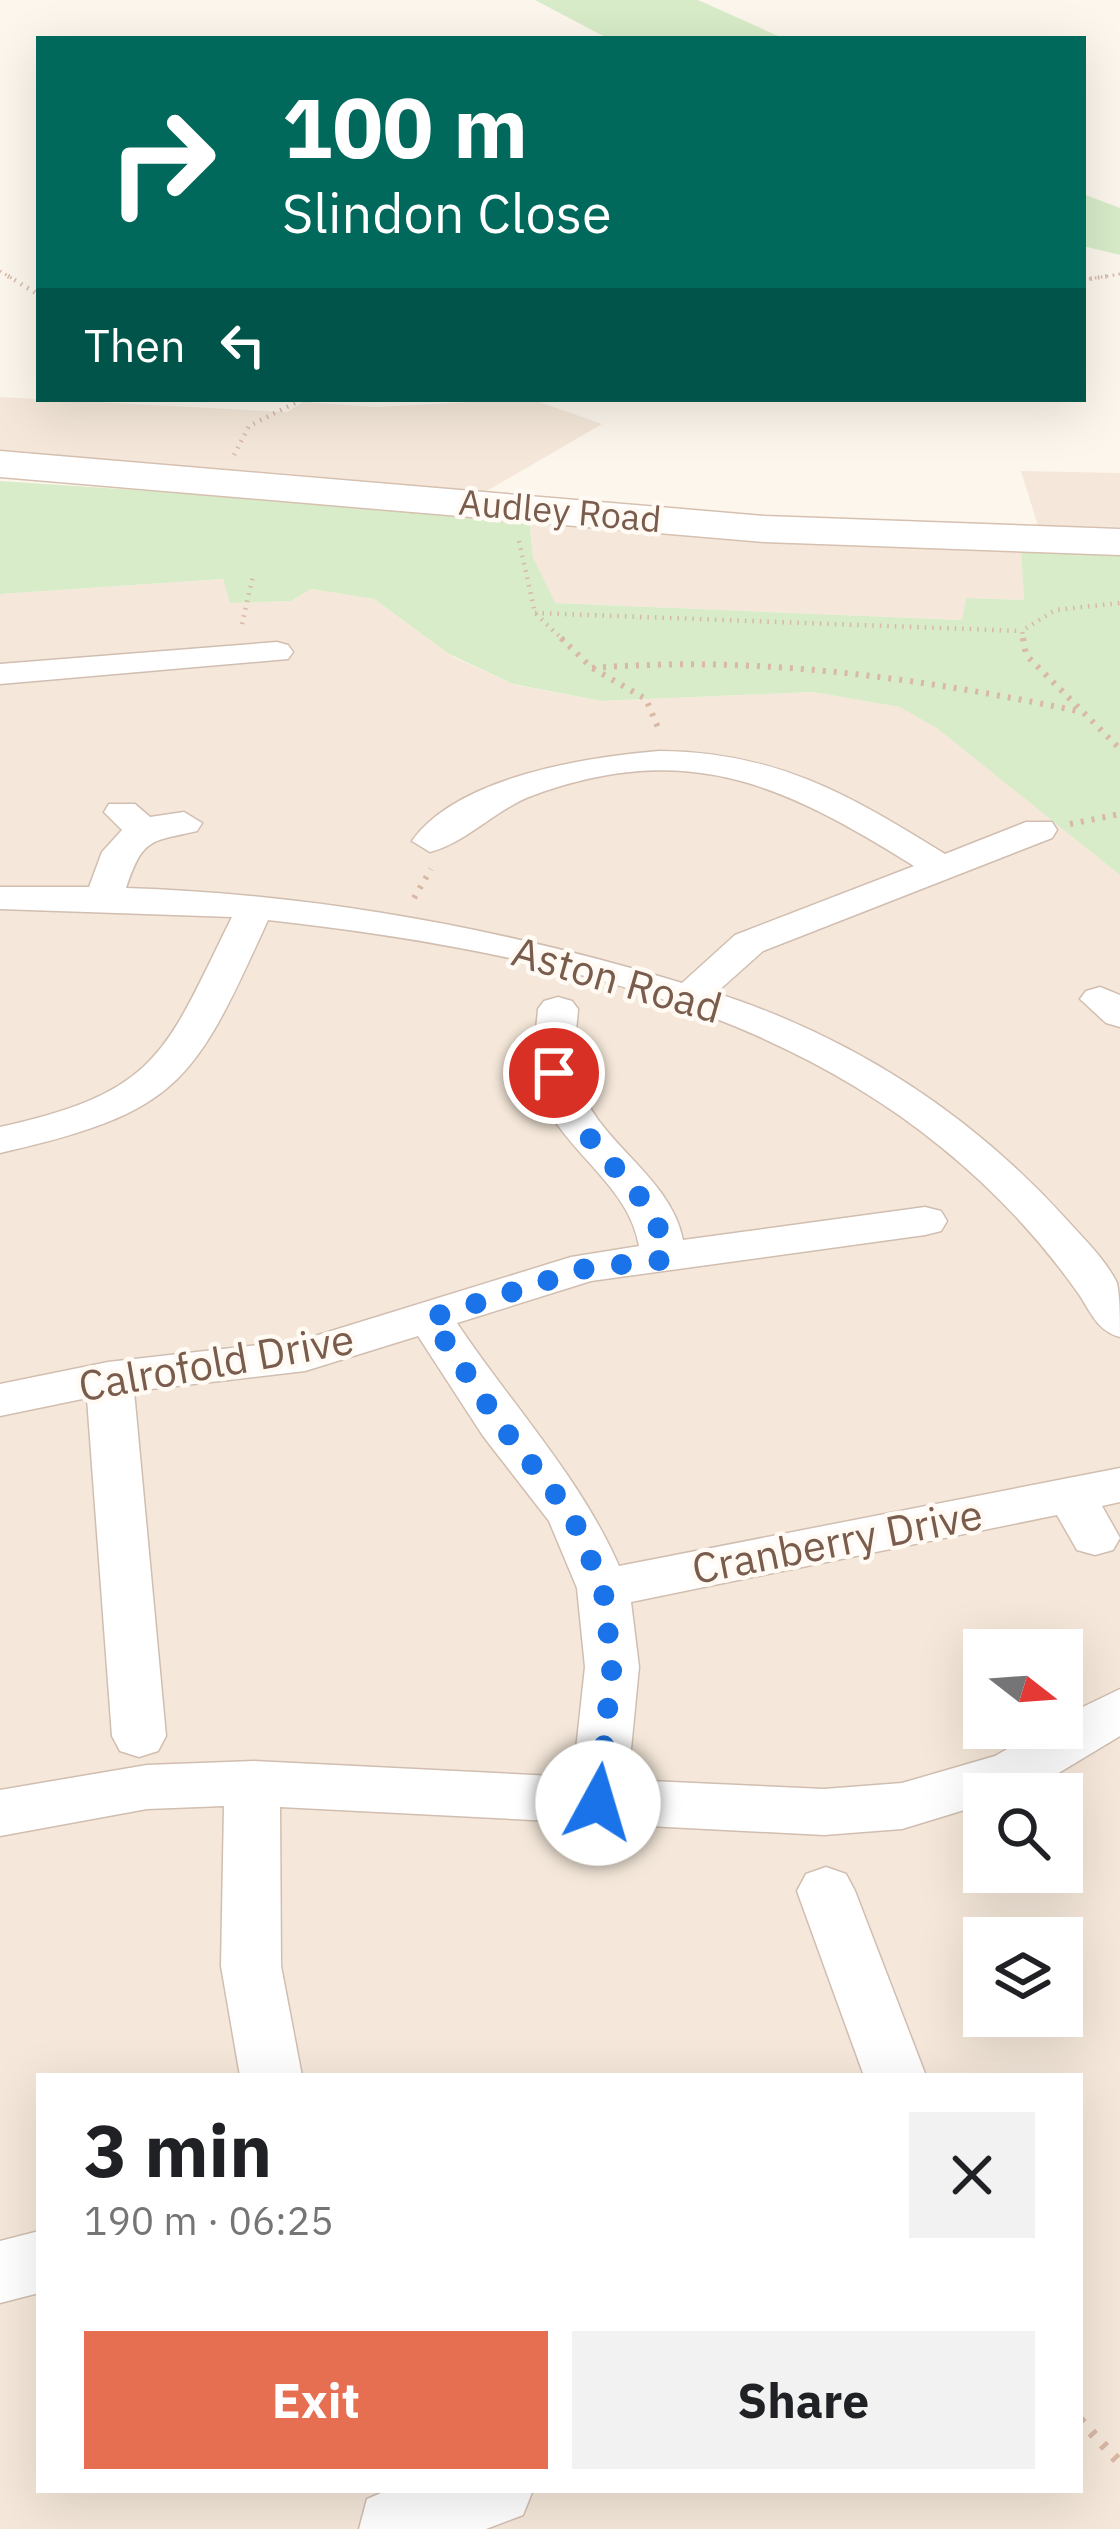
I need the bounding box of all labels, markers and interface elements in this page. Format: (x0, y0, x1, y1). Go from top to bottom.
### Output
text: 100 m (282, 72, 528, 181)
icon: right (84, 84, 240, 240)
text: Slindon Close (282, 178, 612, 248)
icon: left (210, 312, 276, 378)
text: Then (84, 316, 186, 374)
street label: Audley Road (457, 478, 663, 542)
street label: Aston Road (506, 923, 728, 1035)
pin (503, 1022, 605, 1124)
icon: arrive (521, 1040, 587, 1106)
street label: Calrofold Drive (74, 1311, 358, 1413)
street label: Cranberry Drive (687, 1486, 987, 1596)
north arrow (963, 1629, 1083, 1749)
map controls (963, 1629, 1083, 2037)
position arrow (535, 1740, 661, 1866)
button: search (963, 1773, 1083, 1893)
button: layers (963, 1917, 1083, 2037)
text: 3 min (84, 2103, 272, 2197)
button: close (909, 2112, 1035, 2238)
text: 190 m · 06:25 (84, 2195, 334, 2246)
button: Exit (84, 2331, 548, 2469)
button: Share (572, 2331, 1035, 2469)

